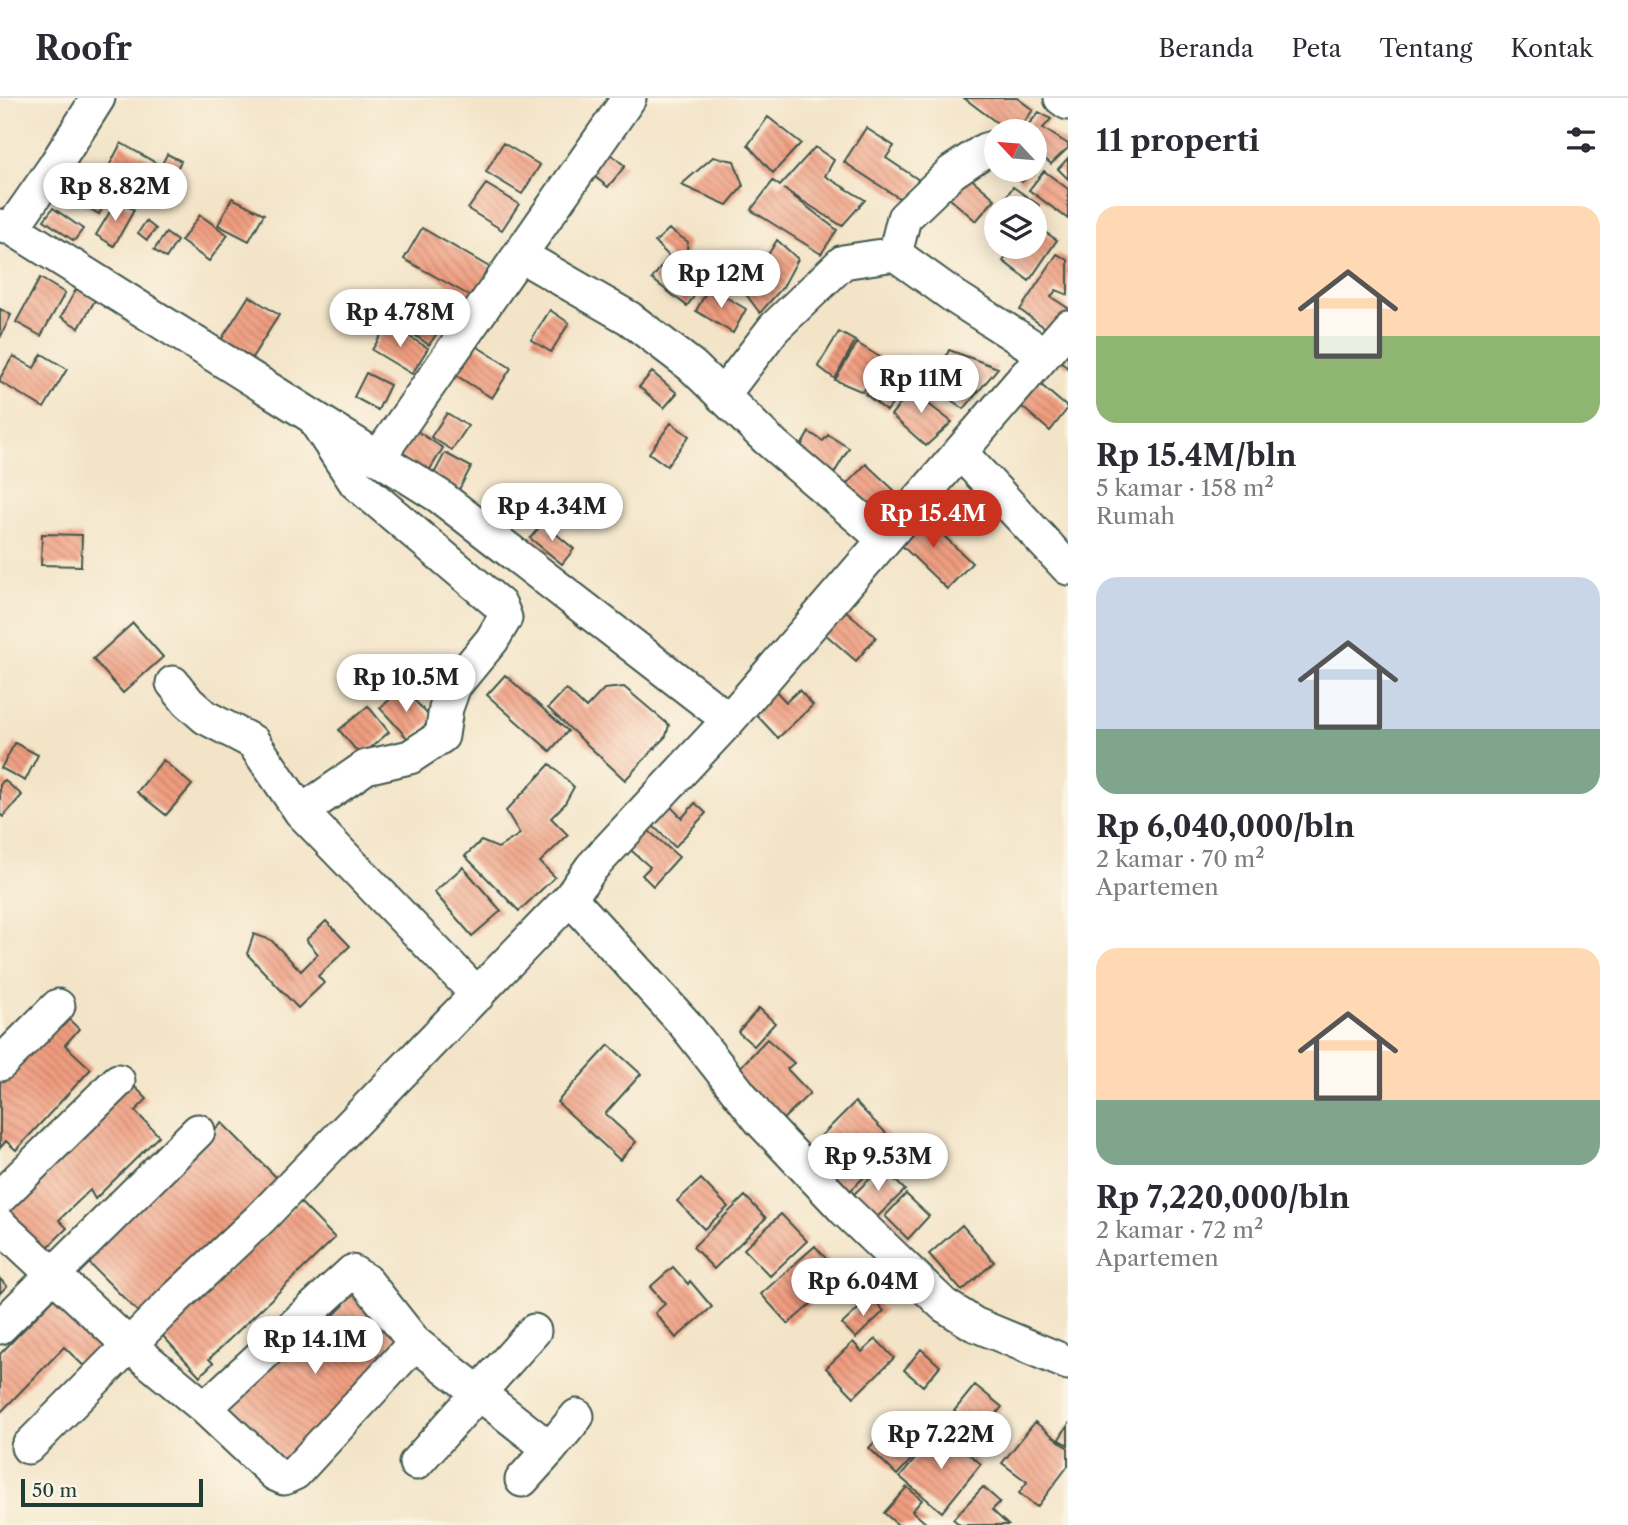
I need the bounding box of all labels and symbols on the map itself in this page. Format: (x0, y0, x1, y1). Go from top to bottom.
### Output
north arrow (984, 119, 1046, 182)
pin: Rp 8.82M (43, 164, 187, 223)
pin: Rp 12M (664, 250, 778, 310)
pin: Rp 4.78M (328, 289, 472, 349)
pin: Rp 11M (864, 356, 978, 415)
pin: Rp 4.34M (480, 484, 624, 543)
pin: Rp 15.4M (861, 490, 1005, 550)
pin: Rp 10.5M (334, 654, 478, 714)
pin: Rp 9.53M (806, 1134, 950, 1193)
pin: Rp 6.04M (791, 1258, 935, 1318)
pin: Rp 14.1M (243, 1316, 387, 1376)
pin: Rp 7.22M (869, 1412, 1013, 1471)
scale bar (21, 1476, 203, 1508)

